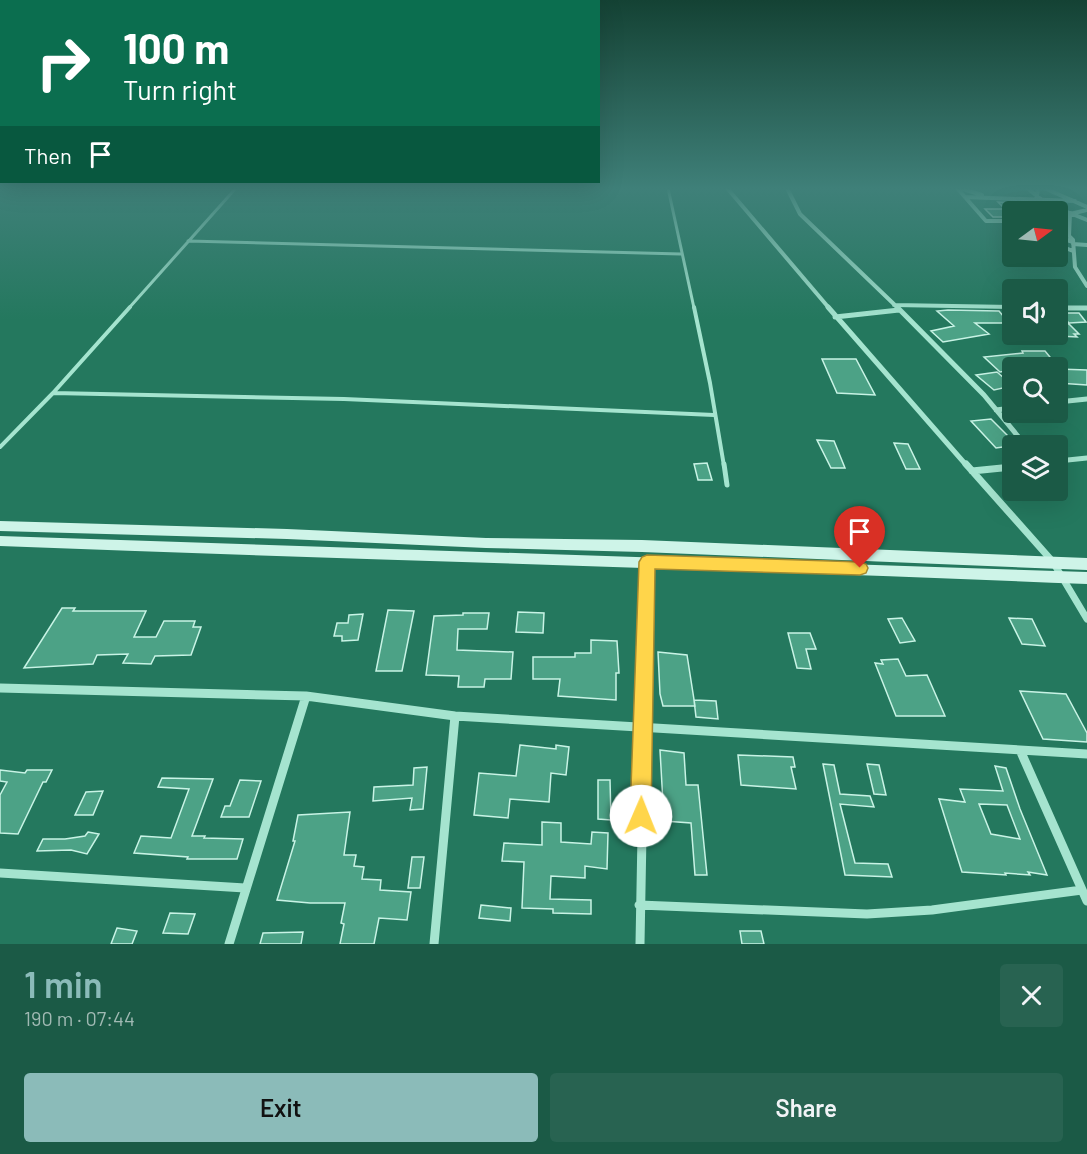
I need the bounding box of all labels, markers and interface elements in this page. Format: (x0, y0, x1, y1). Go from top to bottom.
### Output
text: 100 m (123, 22, 229, 72)
icon: right (24, 24, 102, 102)
text: Turn right (123, 73, 237, 105)
icon: arrive (84, 138, 117, 171)
text: Then (24, 142, 72, 168)
north arrow (1002, 201, 1068, 267)
map controls (1002, 201, 1068, 501)
button: sound (1002, 279, 1068, 345)
button: search (1002, 357, 1068, 423)
button: layers (1002, 435, 1068, 501)
pin (834, 506, 885, 568)
icon: arrive (843, 515, 876, 548)
position arrow (609, 784, 673, 848)
text: 1 min (24, 962, 103, 1005)
button: close (1000, 964, 1063, 1027)
text: 190 m · 07:44 (24, 1006, 135, 1030)
button: Exit (24, 1073, 538, 1142)
button: Share (550, 1073, 1063, 1142)

